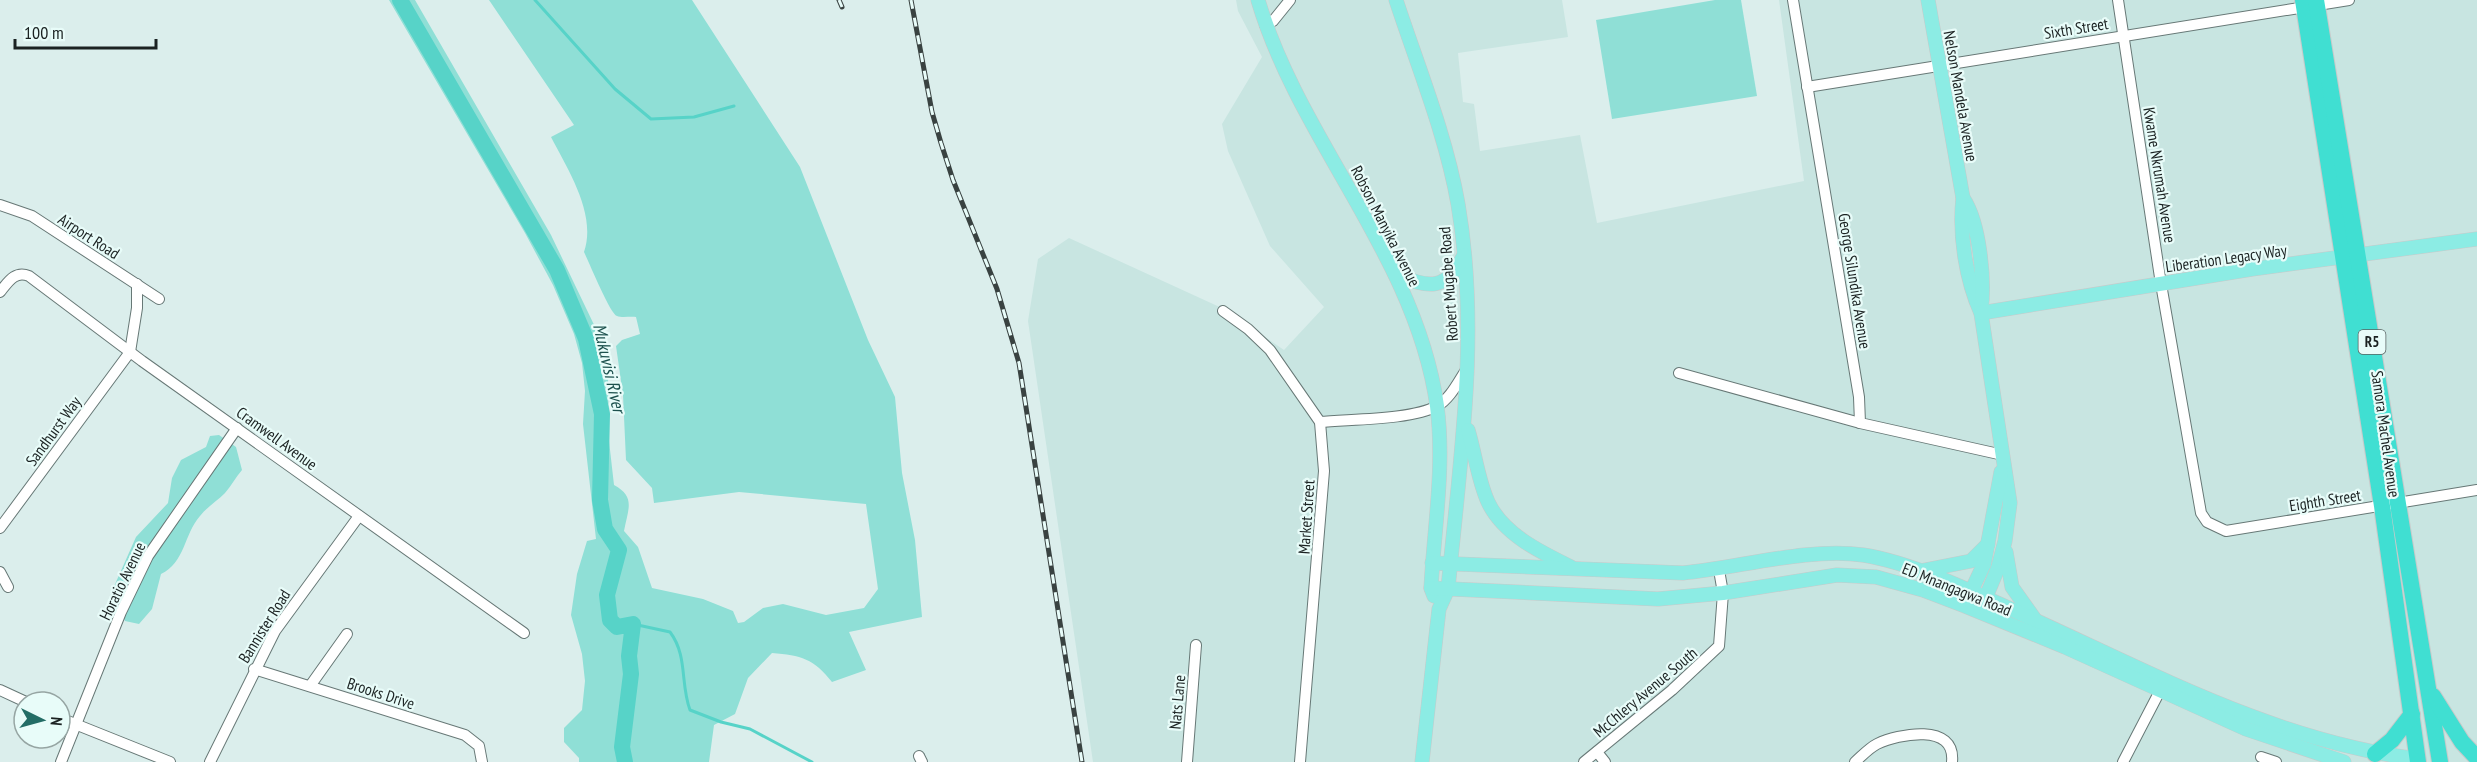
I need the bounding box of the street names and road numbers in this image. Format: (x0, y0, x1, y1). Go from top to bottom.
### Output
street label: Sixth Street (2042, 13, 2110, 43)
street label: Nelson Mandela Avenue (1940, 29, 1982, 163)
street label: Kwame Nkrumah Avenue (2139, 106, 2181, 244)
street label: Robson Manyika Avenue (1347, 162, 1425, 290)
street label: Airport Road (55, 209, 124, 263)
street label: George Silundika Avenue (1834, 212, 1876, 350)
street label: Robert Mugabe Road (1434, 226, 1462, 342)
street label: Liberation Legacy Way (2164, 240, 2288, 276)
road number: R5 (2358, 330, 2386, 354)
street label: Samora Machel Avenue (2367, 369, 2405, 499)
street label: Sandhurst Way (21, 392, 85, 470)
street label: Cramwell Avenue (233, 402, 321, 474)
street label: Market Street (1293, 479, 1319, 555)
street label: Eighth Street (2288, 484, 2363, 516)
street label: Horatio Avenue (94, 539, 150, 623)
street label: ED Mnangagwa Road (1899, 558, 2015, 620)
street label: Bannister Road (234, 586, 294, 666)
street label: McChlery Avenue South (1589, 643, 1701, 741)
street label: Brooks Drive (345, 673, 417, 713)
street label: Nats Lane (1165, 674, 1189, 730)

